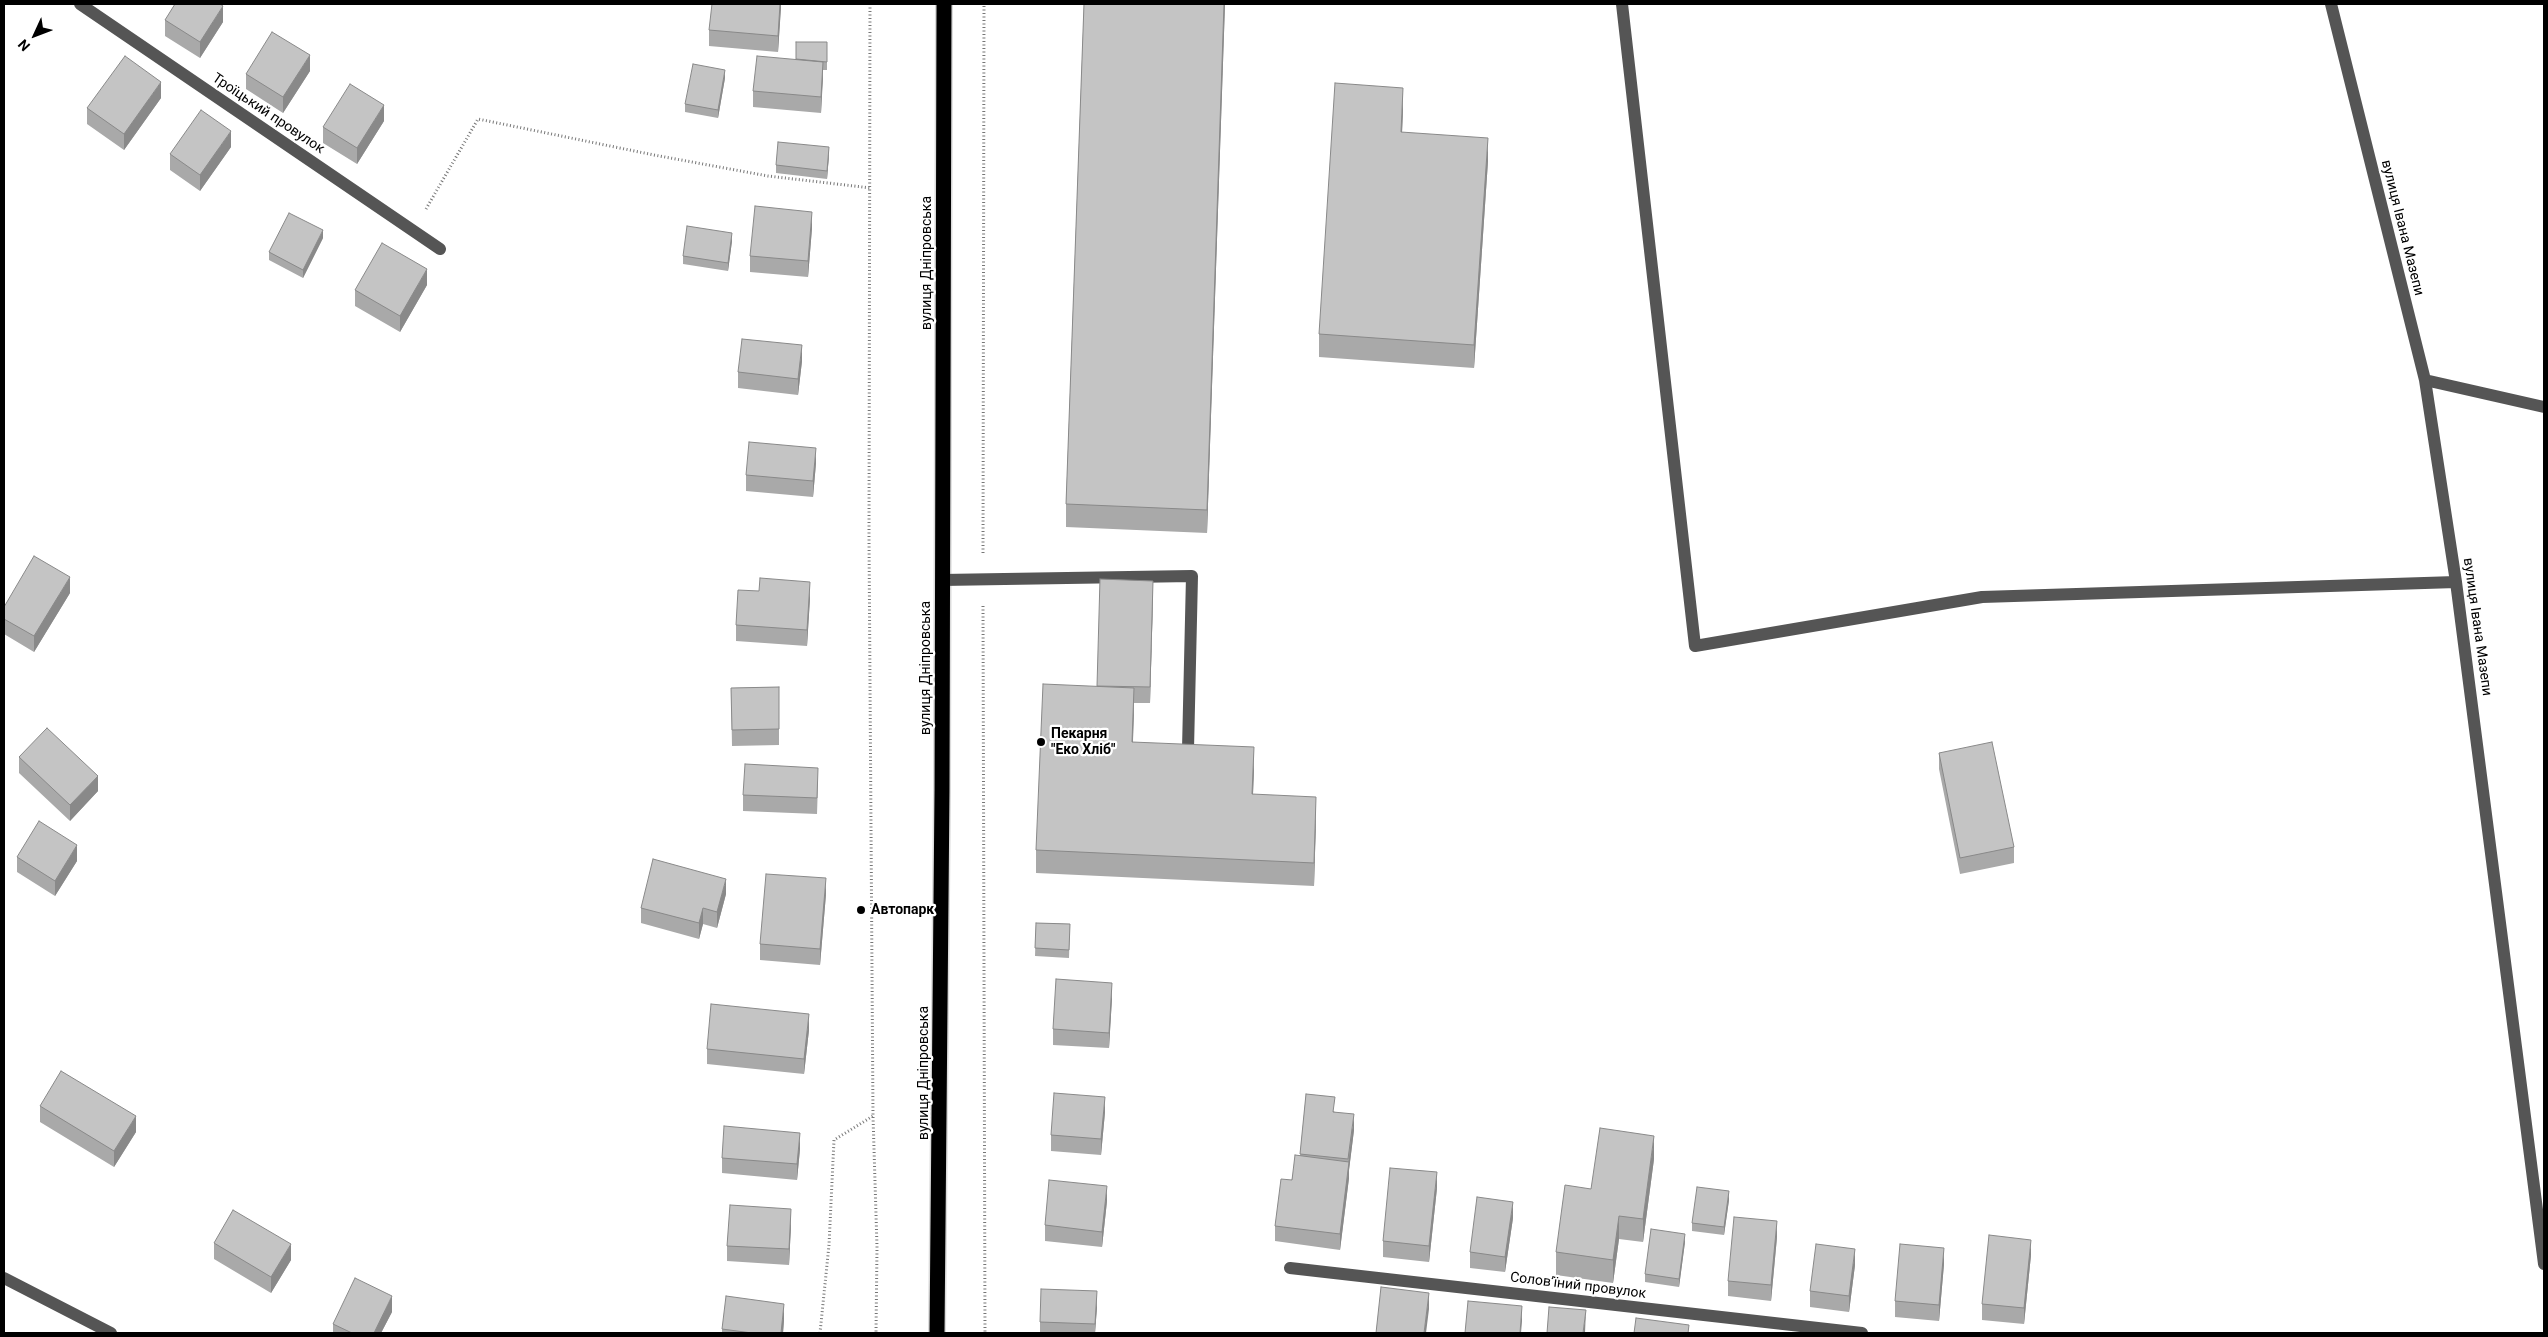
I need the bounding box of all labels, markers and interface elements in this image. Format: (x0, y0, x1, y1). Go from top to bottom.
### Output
north arrow (10, 10, 60, 60)
text: N (15, 36, 33, 54)
street label: Троїцький провулок (209, 70, 327, 158)
street label: вулиця Івана Мазепи (2377, 158, 2427, 298)
street label: вулиця Дніпровська (919, 196, 935, 330)
street label: вулиця Івана Мазепи (2459, 557, 2495, 697)
street label: вулиця Дніпровська (918, 601, 934, 735)
place label: Пекарня "Еко Хліб" (1051, 726, 1115, 759)
marker: Пекарня "Еко Хліб" (1035, 736, 1047, 748)
place label: Автопарк (871, 902, 934, 918)
marker: Автопарк (855, 904, 867, 916)
street label: вулиця Дніпровська (916, 1006, 932, 1140)
street label: Соловʼїний провулок (1509, 1269, 1647, 1303)

